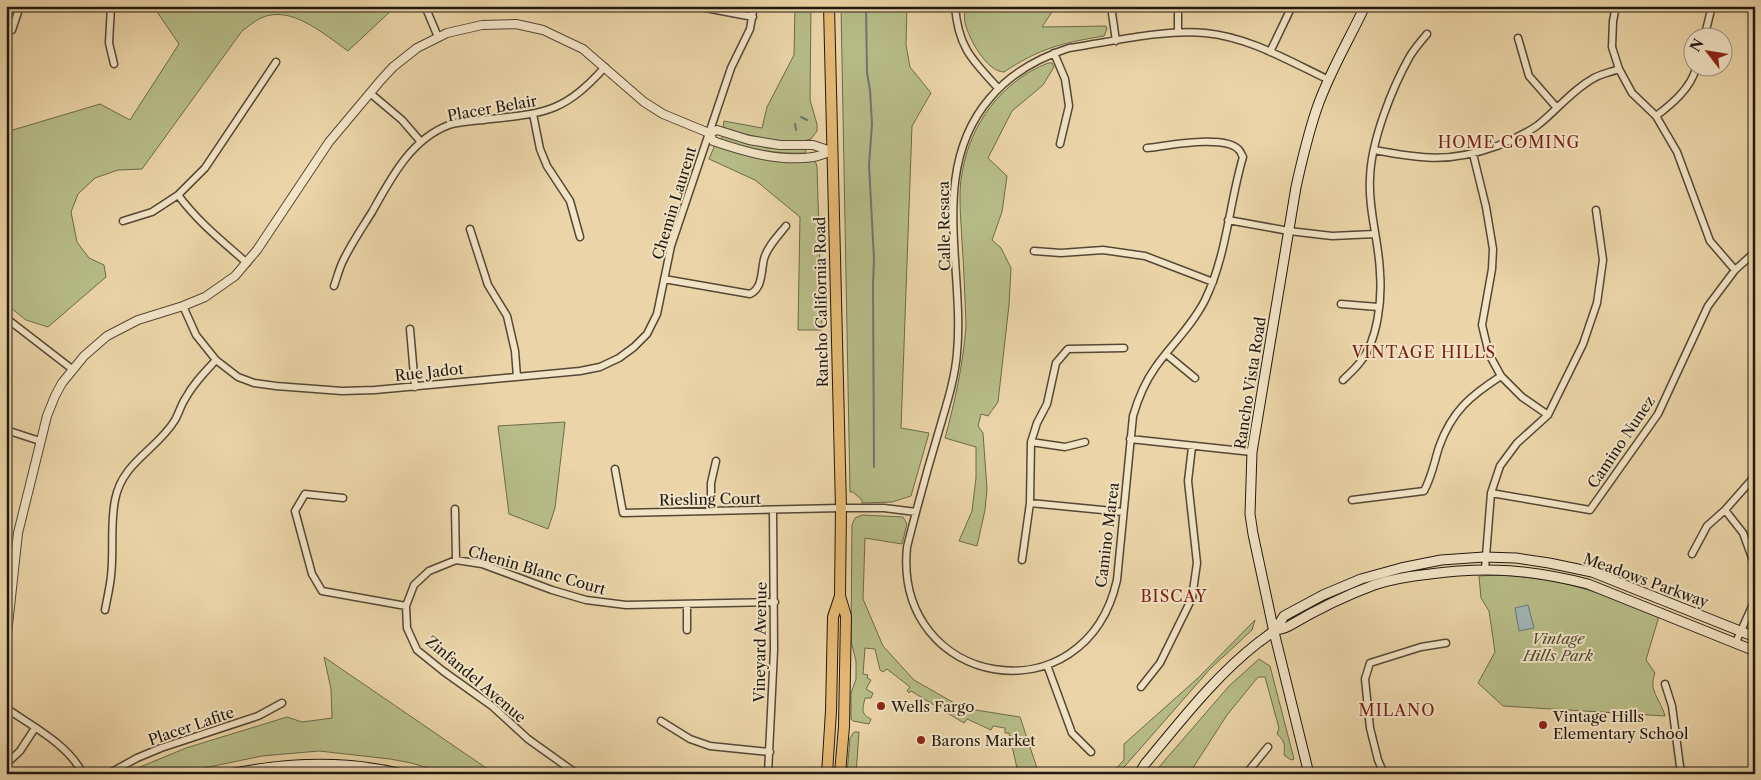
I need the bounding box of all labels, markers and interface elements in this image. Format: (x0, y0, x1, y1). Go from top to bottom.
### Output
north arrow (1684, 28, 1734, 78)
text: N (1686, 35, 1708, 55)
street label: Placer Belair (446, 91, 539, 125)
district label: HOME COMING (1438, 132, 1580, 152)
street label: Chemin Laurent (648, 143, 700, 262)
street label: Calle Resaca (934, 181, 954, 271)
street label: Rancho California Road (810, 216, 832, 388)
street label: Rancho Vista Road (1230, 315, 1270, 451)
district label: VINTAGE HILLS (1351, 342, 1496, 362)
street label: Rue Jadot (394, 359, 465, 385)
street label: Camino Nunez (1583, 392, 1659, 492)
street label: Camino Marea (1091, 481, 1123, 589)
street label: Riesling Court (659, 489, 762, 509)
street label: Chenin Blanc Court (466, 541, 609, 599)
street label: Meadows Parkway (1581, 549, 1712, 612)
street label: Vineyard Avenue (749, 581, 771, 704)
district label: BISCAY (1141, 586, 1208, 606)
park label: Vintage Hills Park (1522, 629, 1593, 665)
street label: Zinfandel Avenue (422, 631, 530, 727)
place label: Wells Fargo (890, 697, 974, 716)
marker: Wells Fargo (875, 700, 887, 712)
district label: MILANO (1359, 700, 1435, 720)
street label: Placer Lafite (146, 702, 236, 750)
place label: Vintage Hills Elementary School (1552, 707, 1689, 743)
marker: Vintage Hills Elementary School (1537, 719, 1549, 731)
place label: Barons Market (931, 731, 1036, 750)
marker: Barons Market (915, 734, 927, 746)

